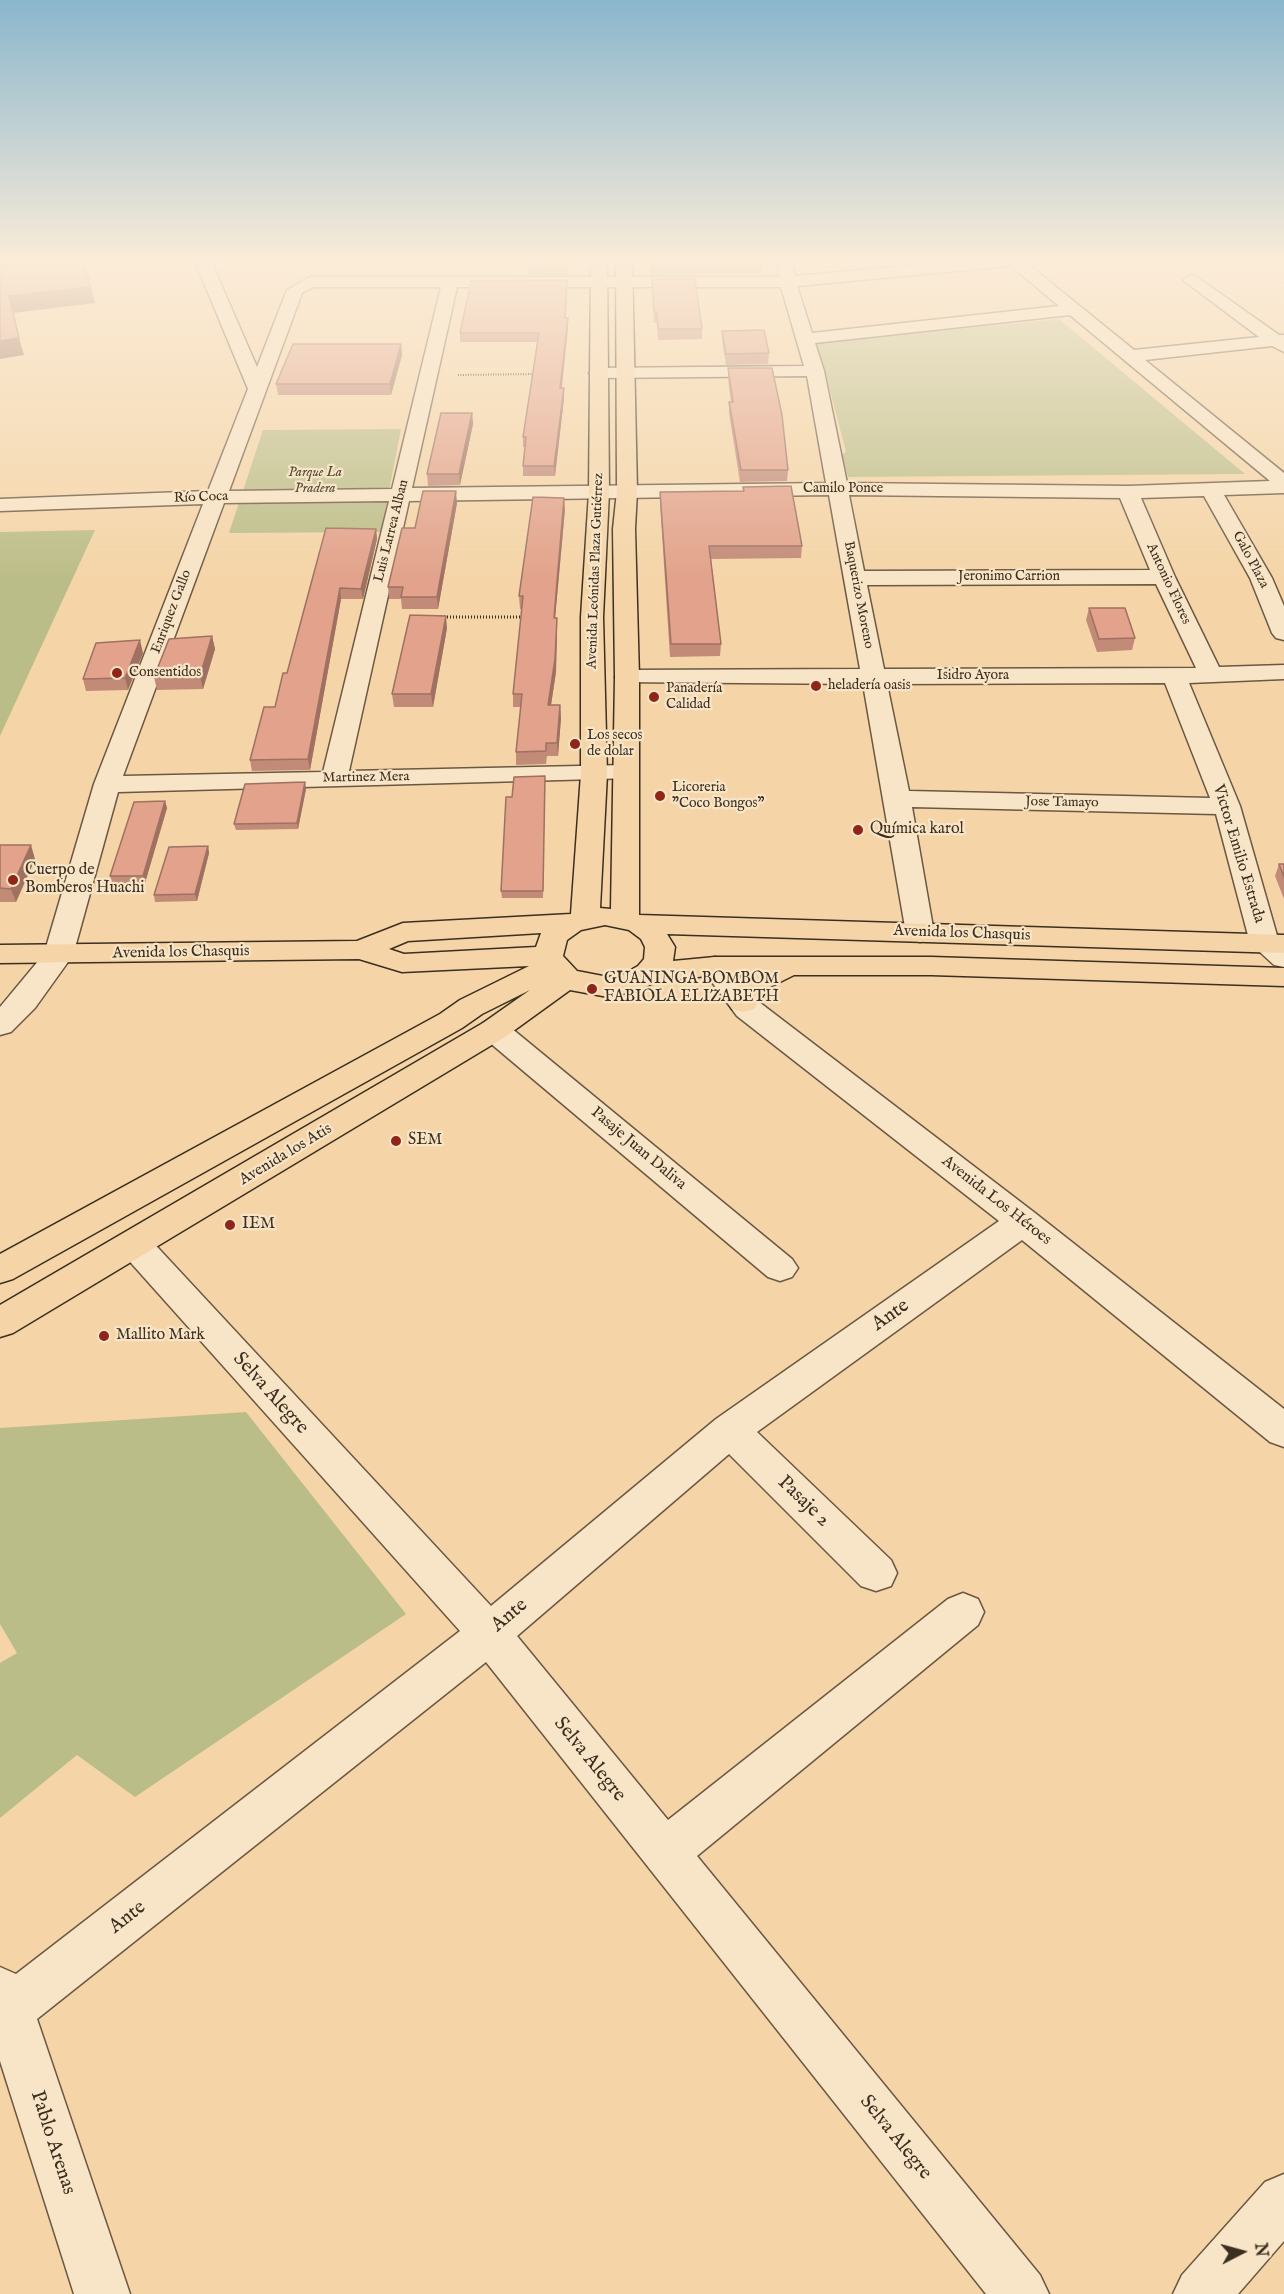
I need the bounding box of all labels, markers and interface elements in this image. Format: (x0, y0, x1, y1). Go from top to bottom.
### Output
park label: Parque La Pradera (288, 465, 342, 497)
street label: Avenida Leónidas Plaza Gutiérrez (584, 473, 608, 669)
street label: Luis Larrea Alban (371, 478, 413, 584)
street label: Camilo Ponce (803, 481, 883, 497)
street label: Río Coca (173, 489, 229, 507)
street label: Galo Plaza (1228, 529, 1272, 591)
street label: Baquerizo Moreno (839, 540, 877, 650)
street label: Antonio Flores (1142, 541, 1194, 627)
street label: Enriquez Gallo (148, 568, 196, 656)
street label: Jeronimo Carrion (958, 569, 1060, 585)
place label: Consentidos (129, 665, 201, 681)
marker: Consentidos (110, 666, 124, 680)
street label: Isidro Ayora (937, 668, 1009, 684)
place label: heladería oasis (828, 678, 911, 694)
marker: heladería oasis (809, 679, 823, 693)
place label: Panadería Calidad (666, 681, 722, 714)
marker: Panadería Calidad (647, 690, 661, 704)
place label: Los secos de dolar (587, 728, 642, 760)
marker: Los secos de dolar (568, 737, 582, 751)
street label: Martinez Mera (322, 769, 410, 787)
place label: Licoreria "Coco Bongos" (672, 780, 764, 813)
street label: Victor Emilio Estrada (1208, 782, 1268, 926)
marker: Licoreria "Coco Bongos" (653, 789, 667, 803)
street label: Jose Tamayo (1025, 794, 1099, 812)
place label: Química karol (870, 820, 964, 840)
marker: Química karol (851, 823, 865, 837)
place label: Cuerpo de Bomberos Huachi (25, 861, 144, 899)
marker: Cuerpo de Bomberos Huachi (6, 873, 20, 887)
street label: Avenida los Chasquis (893, 922, 1031, 946)
street label: Avenida los Chasquis (112, 942, 250, 964)
place label: GUANINGA BOMBOM FABIOLA ELIZABETH (604, 970, 779, 1008)
marker: GUANINGA BOMBOM FABIOLA ELIZABETH (585, 982, 599, 996)
street label: Pasaje Juan Daliva (586, 1103, 690, 1195)
street label: Avenida los Atis (236, 1120, 336, 1190)
place label: SEM (408, 1131, 442, 1151)
marker: SEM (389, 1134, 403, 1148)
street label: Avenida Los Héroes (937, 1152, 1055, 1250)
place label: IEM (242, 1215, 275, 1235)
marker: IEM (223, 1218, 237, 1232)
street label: Ante (868, 1295, 914, 1337)
place label: Mallito Mark (116, 1326, 205, 1346)
marker: Mallito Mark (97, 1329, 111, 1343)
street label: Selva Alegre (227, 1348, 313, 1440)
street label: Pasaje 2 (772, 1471, 834, 1533)
street label: Ante (487, 1594, 533, 1638)
street label: Selva Alegre (548, 1713, 630, 1807)
street label: Ante (105, 1896, 151, 1940)
street label: Pablo Arenas (24, 2088, 80, 2198)
street label: Selva Alegre (854, 2091, 936, 2185)
north arrow (1212, 2222, 1272, 2282)
text: N (1249, 2242, 1271, 2258)

